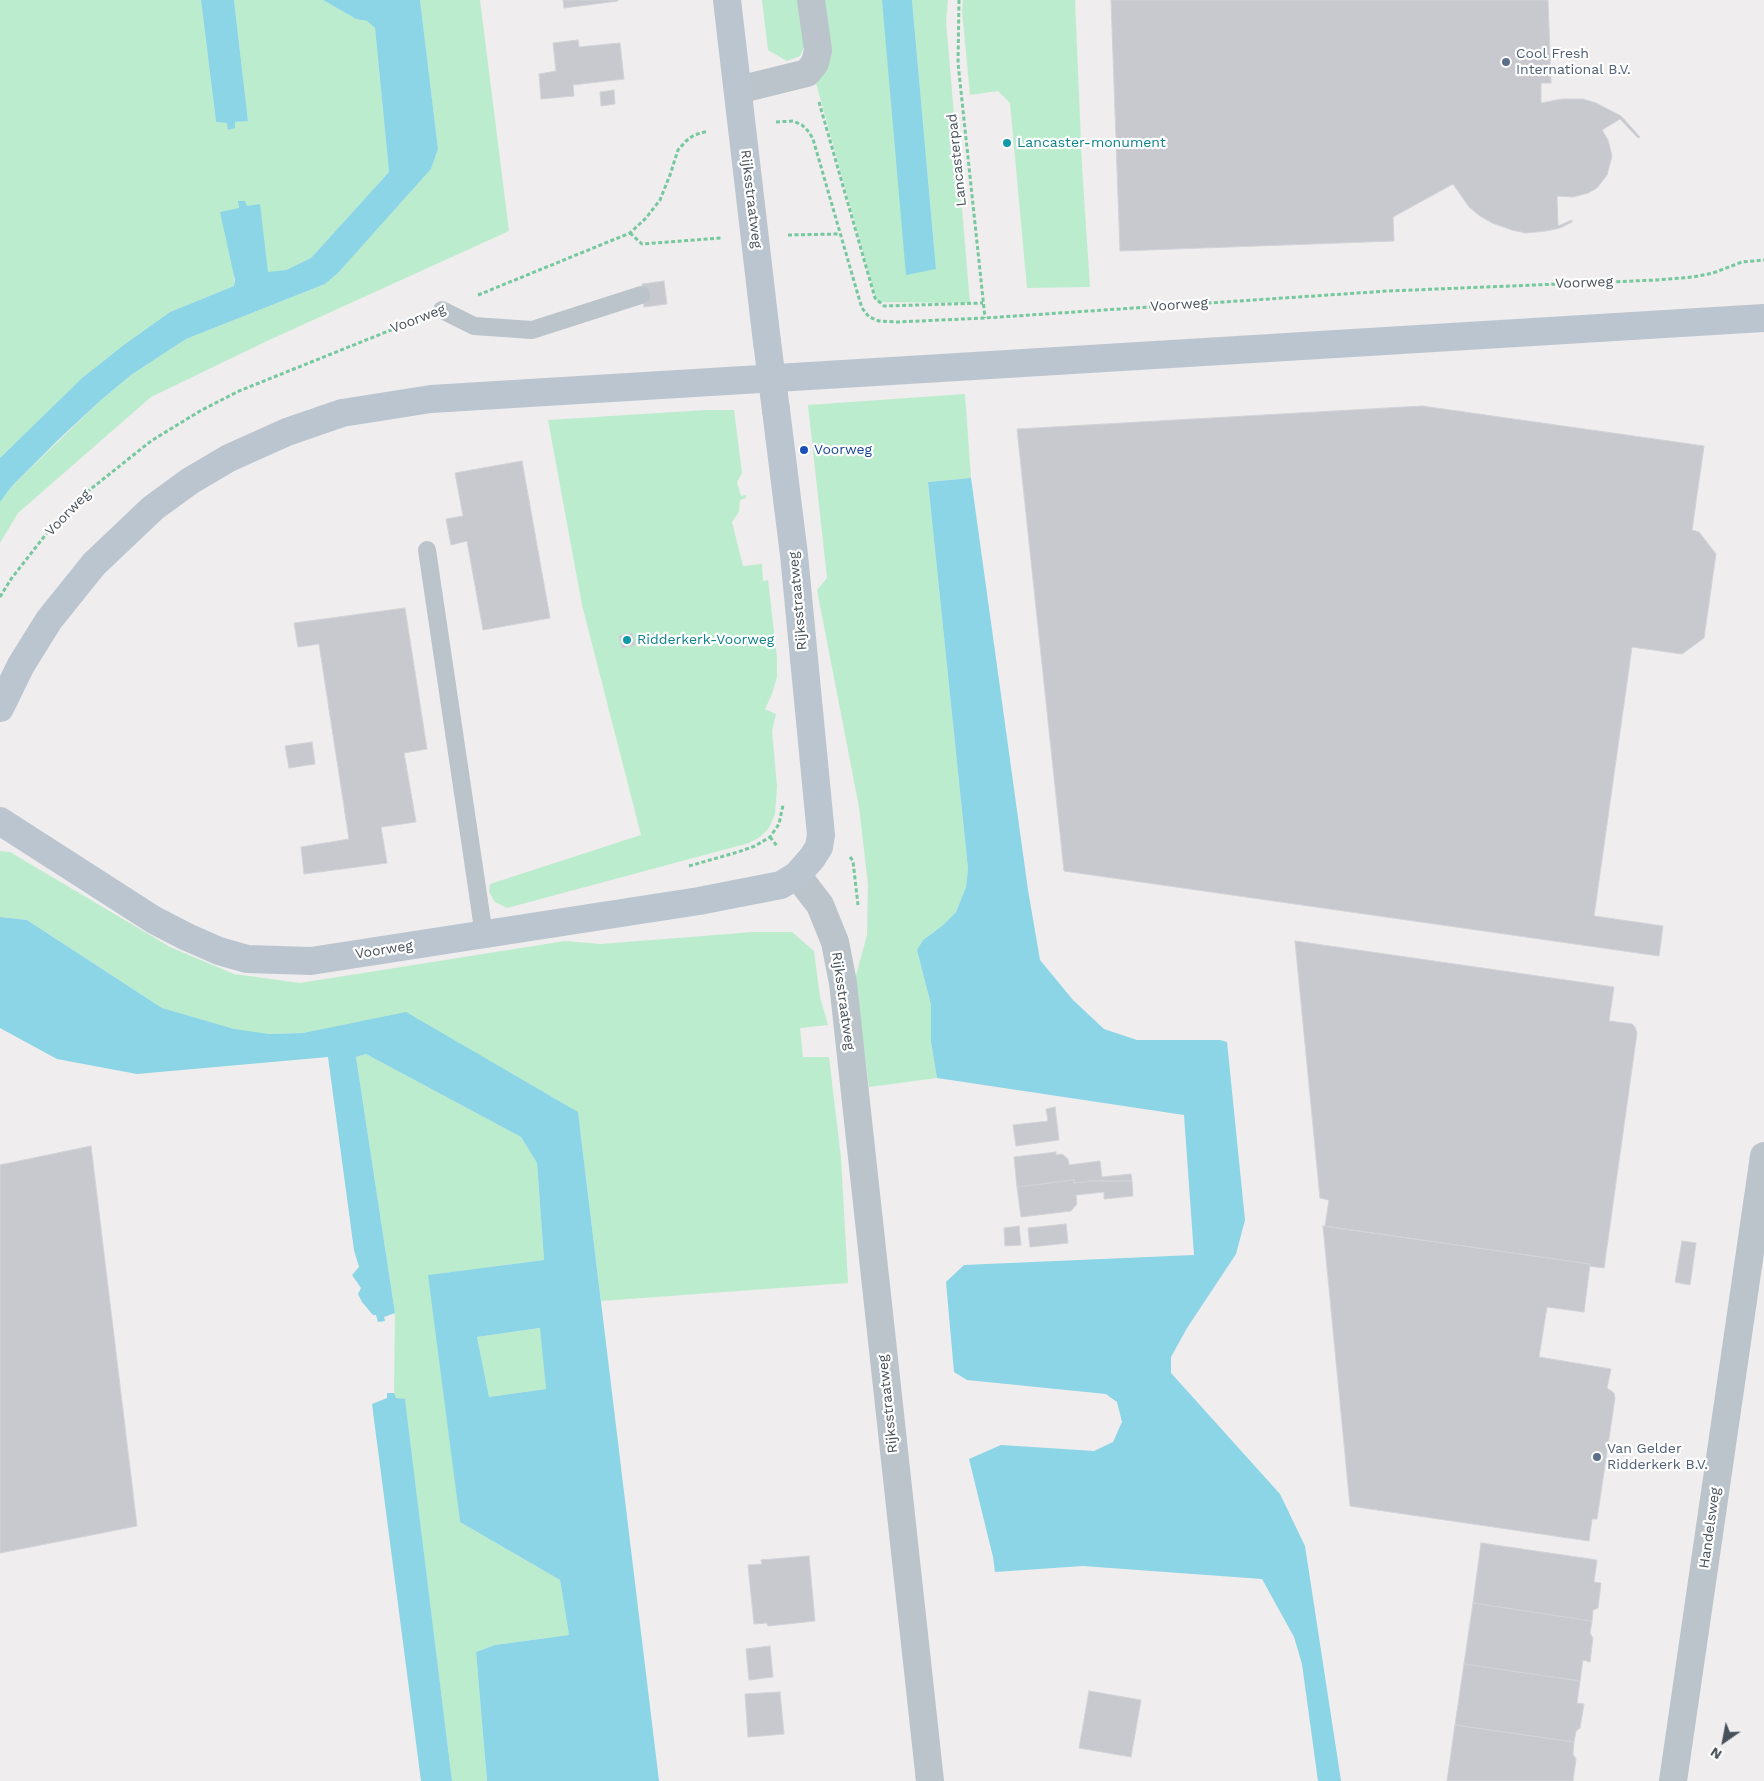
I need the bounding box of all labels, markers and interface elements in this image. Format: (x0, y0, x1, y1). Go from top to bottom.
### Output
place label: Cool Fresh International B.V. (1516, 46, 1631, 78)
marker: Cool Fresh International B.V. (1500, 56, 1512, 68)
street label: Lancasterpad (944, 113, 970, 207)
place label: Lancaster-monument (1017, 135, 1166, 151)
marker: Lancaster-monument (1001, 137, 1013, 149)
street label: Rijksstraatweg (737, 149, 765, 249)
street label: Voorweg (1555, 274, 1613, 292)
street label: Voorweg (1150, 295, 1208, 315)
street label: Voorweg (388, 301, 448, 337)
place label: Voorweg (814, 442, 872, 458)
marker: Voorweg (798, 444, 810, 456)
street label: Voorweg (42, 486, 94, 540)
street label: Rijksstraatweg (785, 551, 811, 651)
place label: Ridderkerk-Voorweg (637, 632, 774, 648)
marker: Ridderkerk-Voorweg (621, 634, 633, 646)
street label: Voorweg (354, 937, 414, 963)
street label: Rijksstraatweg (828, 951, 858, 1051)
street label: Rijksstraatweg (874, 1354, 902, 1454)
place label: Van Gelder Ridderkerk B.V. (1607, 1441, 1708, 1474)
marker: Van Gelder Ridderkerk B.V. (1591, 1451, 1603, 1463)
street label: Handelsweg (1696, 1486, 1724, 1570)
north arrow (1699, 1716, 1749, 1766)
text: N (1707, 1744, 1725, 1763)

